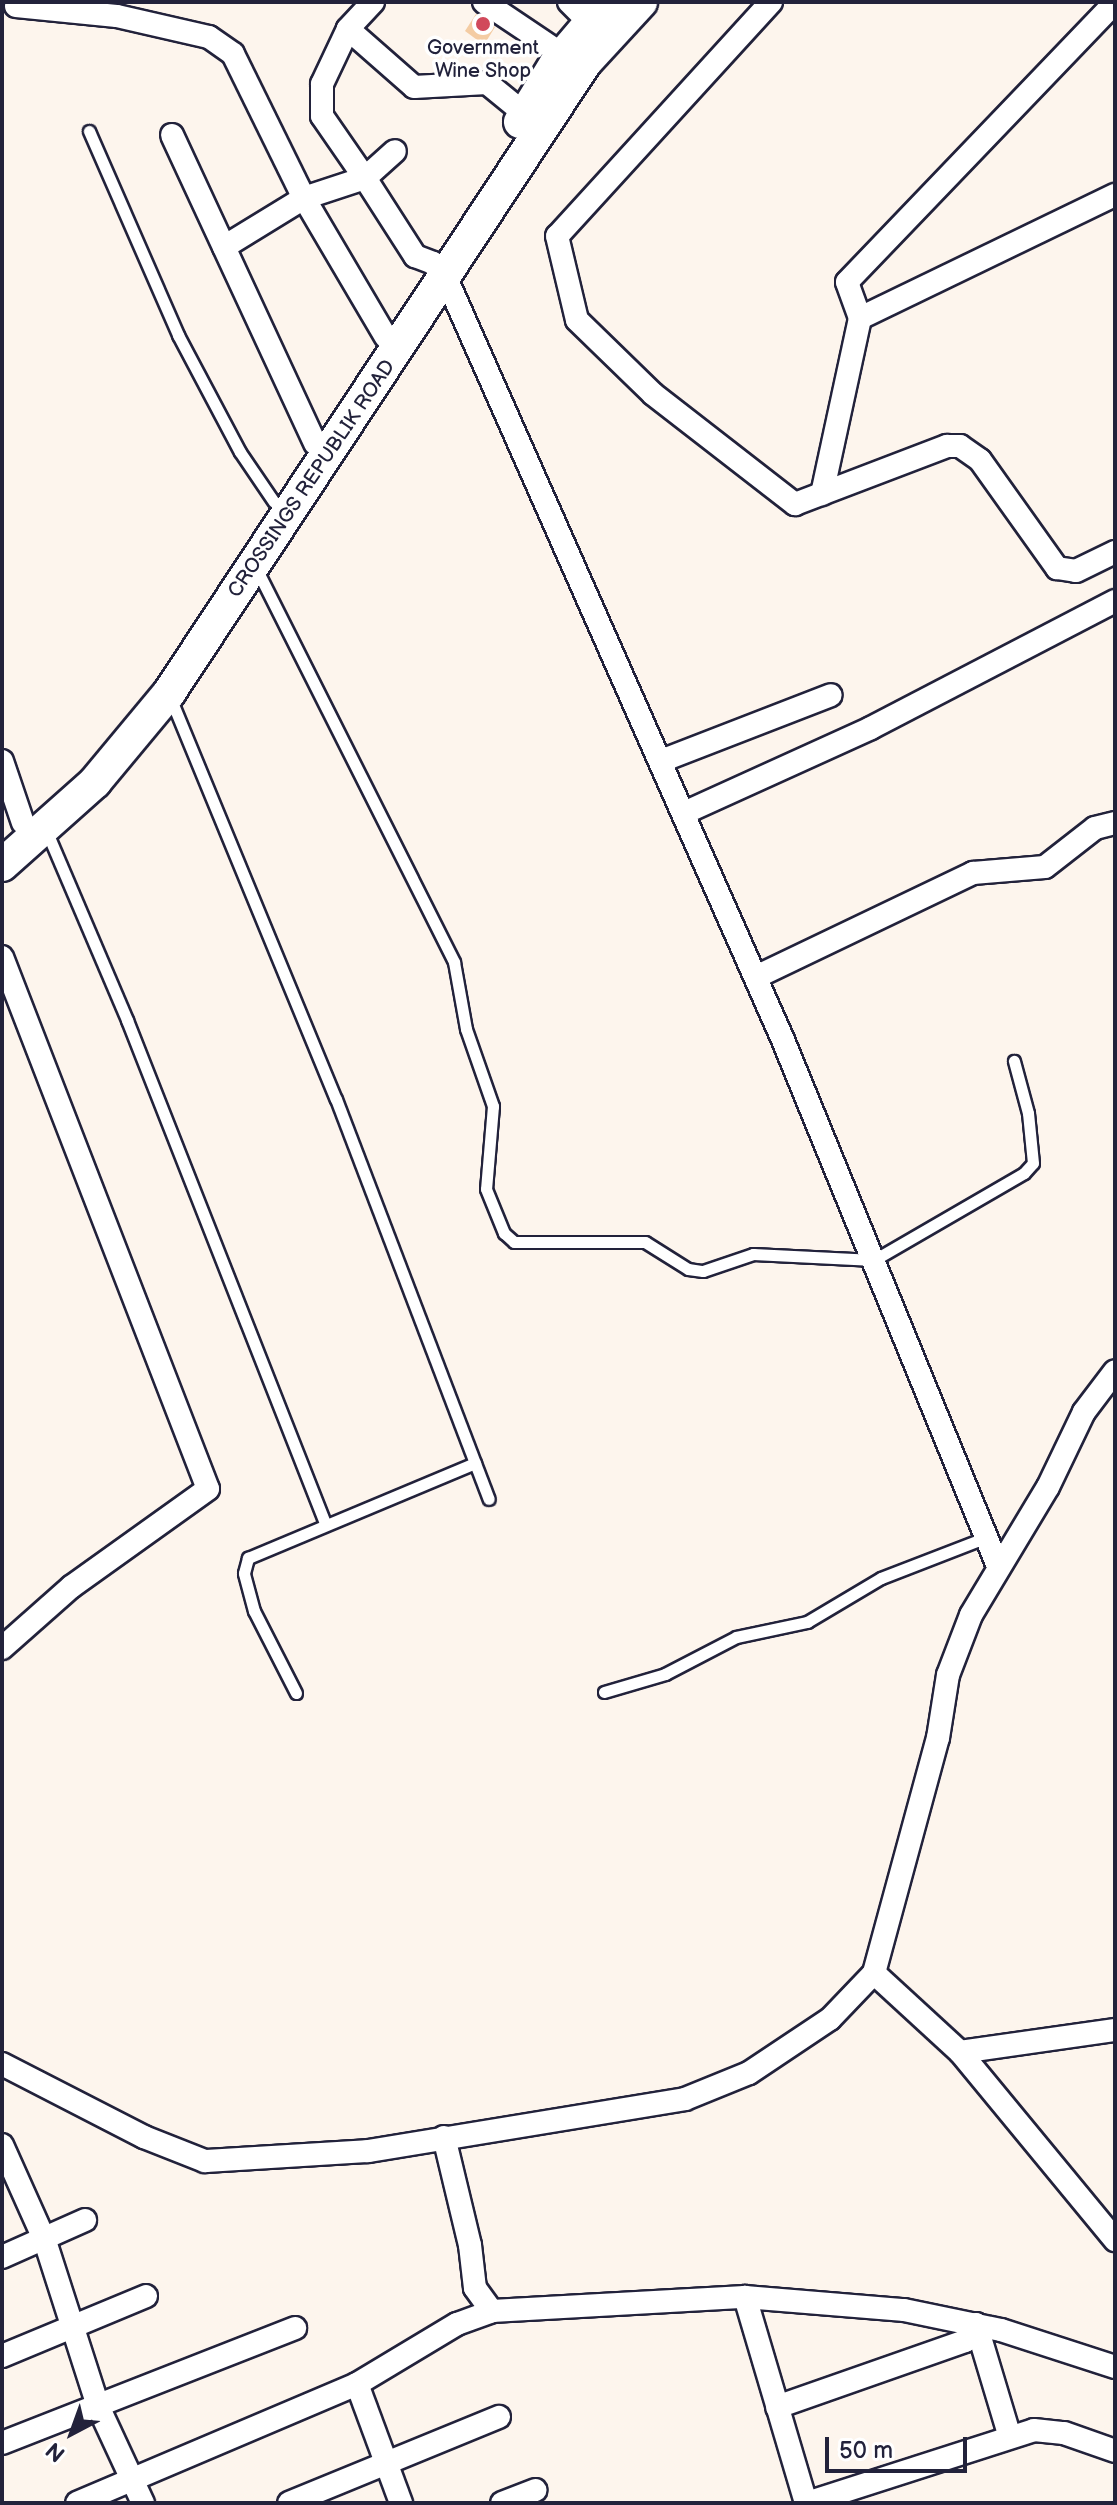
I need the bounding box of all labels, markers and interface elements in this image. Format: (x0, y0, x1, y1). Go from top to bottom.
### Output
marker: Government Wine Shop (474, 15, 492, 33)
place label: Government Wine Shop (427, 36, 539, 83)
street label: CROSSINGS REPUBLIK ROAD (223, 356, 401, 602)
north arrow (32, 2393, 112, 2473)
scale bar (829, 2421, 971, 2471)
text: N (41, 2436, 71, 2467)
text: 50 m (839, 2436, 893, 2465)

